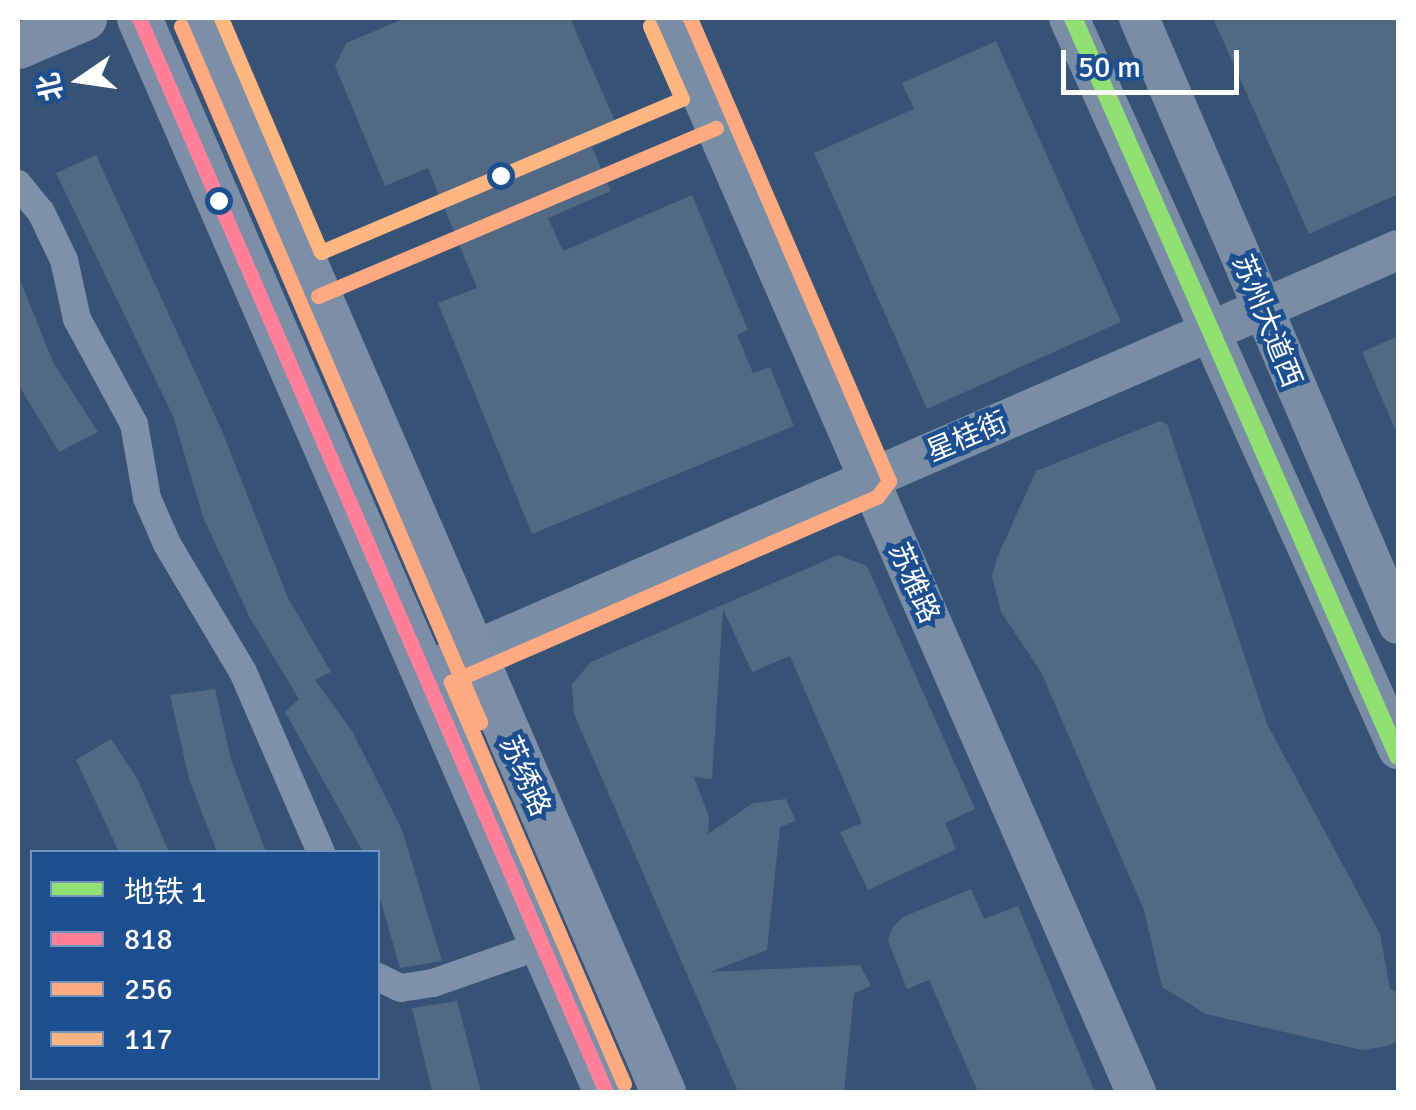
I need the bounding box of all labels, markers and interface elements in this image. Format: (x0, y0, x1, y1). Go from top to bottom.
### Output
north arrow (30, 30, 130, 130)
scale bar (1066, 30, 1244, 92)
text: 50 m (1078, 49, 1141, 86)
text: 北 (31, 69, 70, 104)
unlabelled marker (491, 166, 511, 186)
unlabelled marker (209, 191, 229, 211)
street label: 苏州大道西 (1225, 250, 1309, 392)
street label: 星桂街 (922, 405, 1012, 469)
street label: 苏雅路 (882, 538, 946, 628)
street label: 苏绣路 (493, 731, 557, 821)
legend (30, 850, 380, 1080)
text: 地铁 1 (124, 874, 207, 911)
text: 818 (124, 921, 173, 958)
text: 256 (124, 971, 173, 1008)
text: 117 (124, 1021, 173, 1058)

